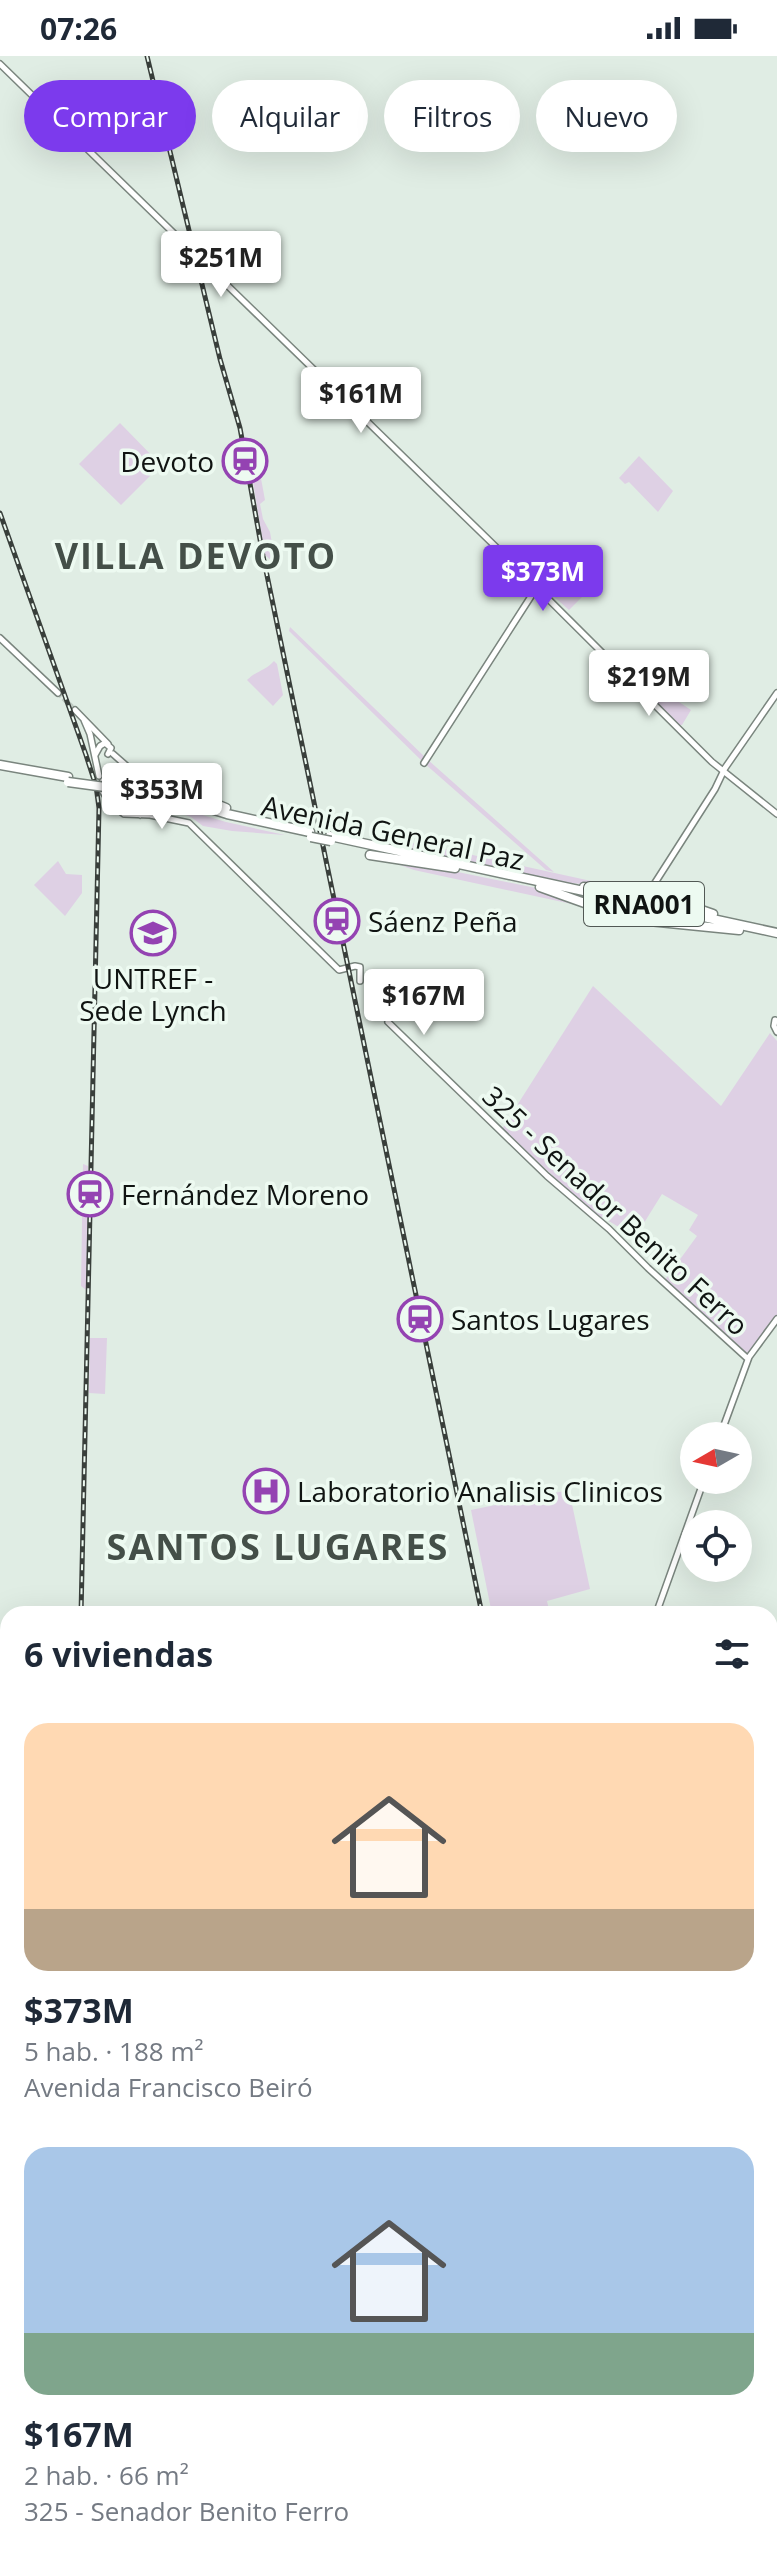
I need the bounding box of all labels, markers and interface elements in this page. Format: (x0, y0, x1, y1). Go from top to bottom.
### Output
text: 07:26 (40, 8, 117, 49)
chip: Comprar (24, 80, 196, 152)
chip: Alquilar (212, 80, 368, 152)
chip: Filtros (384, 80, 520, 152)
chip: Nuevo (536, 80, 677, 152)
pin: $251M (165, 231, 277, 299)
text: $251M (179, 239, 263, 275)
pin: $161M (305, 367, 417, 435)
text: $161M (319, 375, 403, 411)
station icon: Devoto (221, 437, 269, 485)
place label: Devoto (120, 442, 214, 480)
district label: VILLA DEVOTO (55, 531, 337, 580)
pin: $373M (487, 545, 599, 613)
text: $373M (501, 553, 585, 589)
pin: $219M (593, 650, 705, 718)
text: $219M (607, 658, 691, 694)
pin: $353M (106, 763, 218, 831)
text: $353M (120, 771, 204, 807)
street label: Avenida General Paz (258, 786, 528, 878)
road number: RNA001 (584, 882, 704, 926)
station icon: Sáenz Peña (313, 897, 361, 945)
place label: Sáenz Peña (368, 902, 518, 940)
school or university icon: UNTREF - Sede Lynch (129, 909, 177, 957)
place label: UNTREF - Sede Lynch (79, 959, 227, 1029)
pin: $167M (368, 969, 480, 1037)
text: $167M (382, 977, 466, 1013)
street label: 325 - Senador Benito Ferro (475, 1077, 757, 1343)
station icon: Fernández Moreno (66, 1170, 114, 1218)
place label: Fernández Moreno (121, 1175, 369, 1213)
station icon: Santos Lugares (396, 1295, 444, 1343)
place label: Santos Lugares (451, 1300, 650, 1338)
north arrow (680, 1422, 752, 1494)
map controls (680, 1422, 752, 1582)
hospital icon: Laboratorio Analisis Clinicos (242, 1467, 290, 1515)
place label: Laboratorio Analisis Clinicos (297, 1472, 663, 1510)
button: locate (680, 1510, 752, 1582)
district label: SANTOS LUGARES (107, 1522, 449, 1571)
text: 6 viviendas (24, 1631, 213, 1677)
icon: filters (710, 1632, 754, 1676)
icon: home (317, 1775, 461, 1919)
text: $373M (24, 1987, 134, 2033)
text: 5 hab. · 188 m² (24, 2033, 204, 2069)
text: Avenida Francisco Beiró (24, 2069, 313, 2105)
icon: home (317, 2199, 461, 2343)
text: $167M (24, 2411, 134, 2457)
text: 2 hab. · 66 m² (24, 2457, 189, 2493)
text: 325 - Senador Benito Ferro (24, 2493, 349, 2529)

